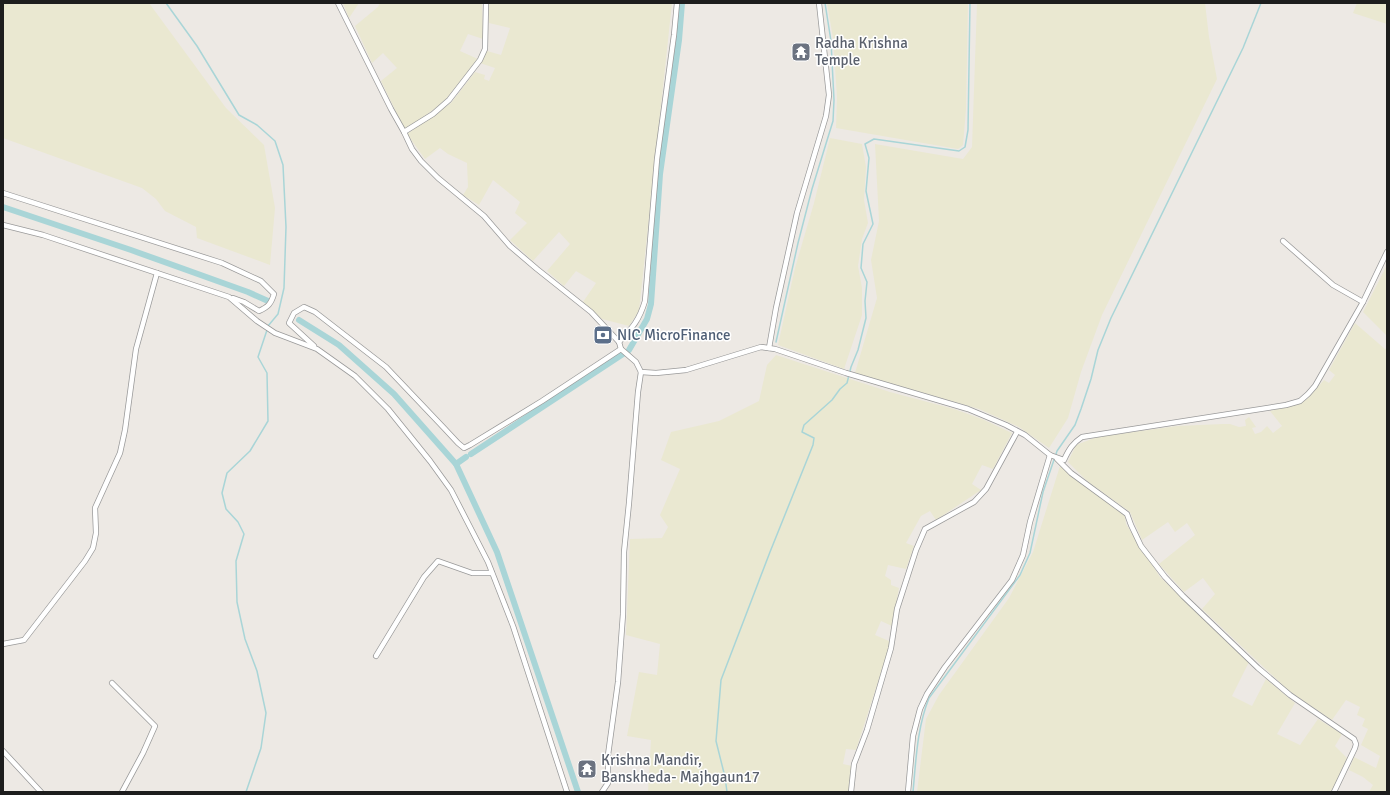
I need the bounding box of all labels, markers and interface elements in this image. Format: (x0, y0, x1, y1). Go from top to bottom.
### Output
place label: Radha Krishna Temple (815, 34, 908, 69)
temple icon: Radha Krishna Temple (790, 41, 812, 63)
bank icon: NIC MicroFinance (592, 324, 614, 346)
place label: NIC MicroFinance (617, 326, 731, 344)
place label: Krishna Mandir, Banskheda- Majhgaun17 (601, 751, 760, 786)
temple icon: Krishna Mandir, Banskheda- Majhgaun17 (576, 758, 598, 780)

